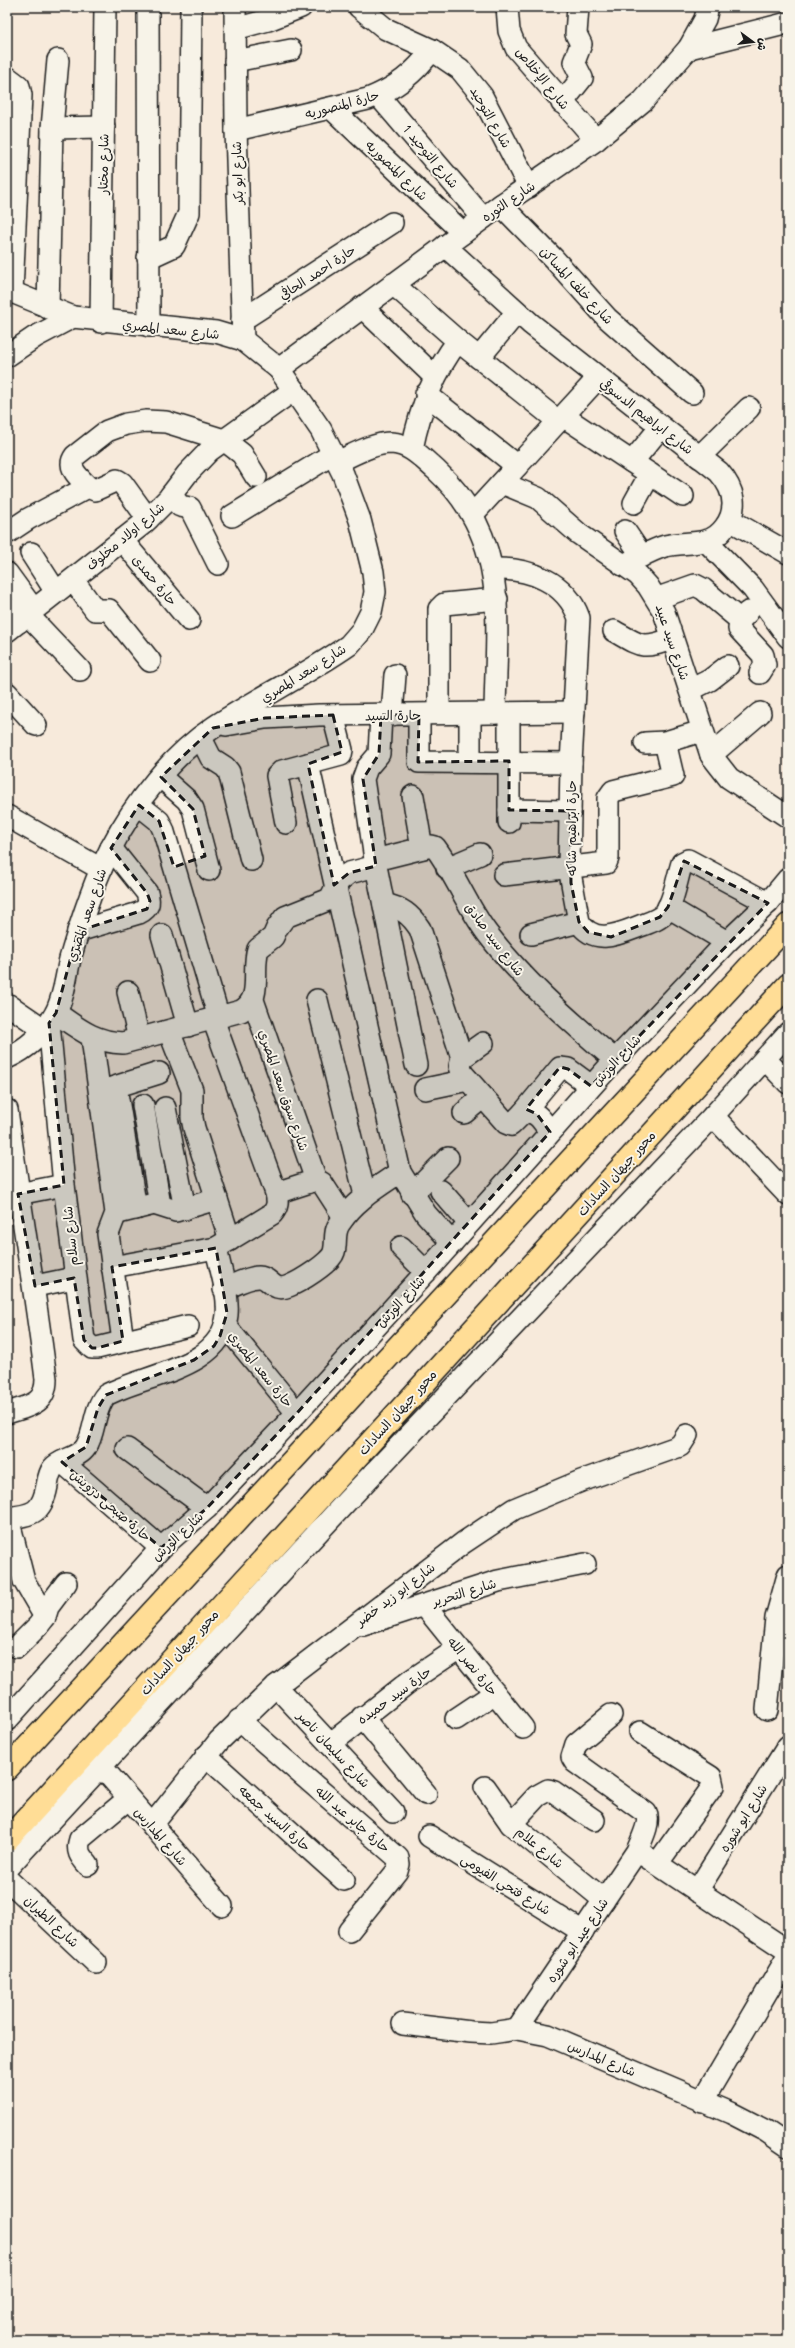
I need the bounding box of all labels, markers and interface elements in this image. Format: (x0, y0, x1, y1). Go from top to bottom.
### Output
north arrow (733, 22, 773, 62)
text: ش (754, 37, 772, 53)
street label: شارع الإخلاص (511, 43, 574, 114)
street label: شارع التوحيد (465, 83, 516, 152)
street label: حارة المنصوريه (303, 85, 381, 123)
street label: شارع التوحيد 1 (398, 120, 463, 192)
street label: شارع مختار (93, 133, 114, 196)
street label: شارع المنصوريه (361, 136, 432, 205)
street label: شارع ابو بكر (227, 141, 248, 206)
street label: شارع الثوره (478, 177, 539, 226)
street label: حارة احمد الحافي (275, 240, 360, 304)
street label: شارع خلف المساكن (536, 242, 618, 328)
street label: شارع سعد المصري (121, 315, 220, 344)
street label: شارع ابراهيم الدسوقي (595, 374, 697, 460)
street label: شارع اولاد مخلوف (82, 498, 169, 575)
street label: حارة حمدى (128, 551, 182, 609)
street label: شارع سيد عبيد (651, 602, 694, 683)
street label: شارع سعد المصري (257, 640, 350, 707)
street label: حارة السيد (365, 706, 421, 724)
street label: حارة ابراهيم شاكه (562, 780, 582, 876)
street label: شارع سعد المصري (62, 866, 111, 964)
street label: شارع سيد صادق (461, 899, 529, 980)
street label: شارع سوق سعد المصري (254, 1027, 313, 1153)
street label: شارع الورش (587, 1030, 645, 1090)
street label: محور جيهان السادات (573, 1126, 659, 1220)
street label: شارع سلام (58, 1205, 84, 1267)
street label: شارع الورش (371, 1271, 429, 1331)
street label: حارة سعد المصري (224, 1327, 297, 1412)
street label: محور جيهان السادات (354, 1365, 440, 1459)
street label: حارة صبحى درويش (66, 1465, 155, 1546)
street label: شارع الورش (147, 1507, 207, 1565)
street label: شارع ابو زيد خضر (351, 1558, 439, 1631)
street label: شارع التحرير (429, 1574, 498, 1612)
street label: محور جيهان السادات (136, 1605, 222, 1699)
street label: حارة نصر الله (444, 1633, 502, 1699)
street label: حارة سيد حميده (353, 1662, 435, 1728)
street label: شارع سليمان ناصر (292, 1706, 374, 1792)
street label: حارة السيد جمعه (235, 1781, 315, 1855)
street label: شارع ابو شوره (715, 1781, 772, 1856)
street label: حارة جابر عبد الله (312, 1782, 394, 1856)
street label: شارع المدارس (130, 1803, 191, 1870)
street label: شارع علام (511, 1822, 568, 1873)
street label: شارع فتحي الفيومى (456, 1849, 554, 1921)
street label: شارع الطيران (20, 1891, 83, 1952)
street label: شارع عيد ابو شوره (542, 1894, 613, 1986)
street label: شارع المدارس (565, 2036, 639, 2081)

